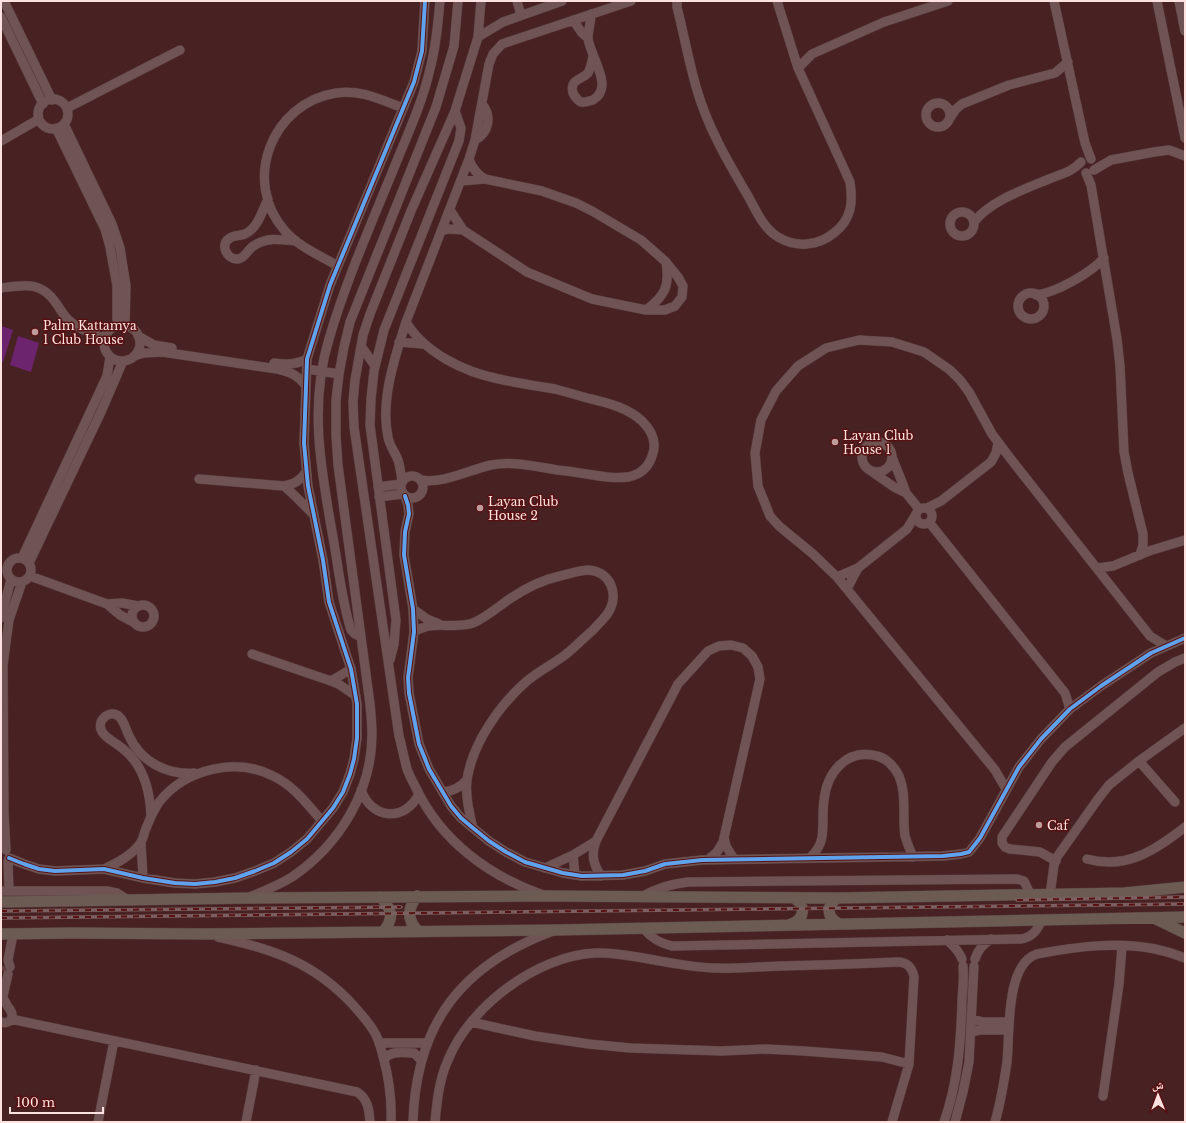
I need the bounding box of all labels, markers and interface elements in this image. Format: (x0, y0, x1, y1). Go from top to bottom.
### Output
place label: Palm Kattamya 1 Club House (43, 318, 137, 347)
marker: Palm Kattamya 1 Club House (30, 327, 40, 337)
place label: Layan Club House 1 (843, 428, 914, 457)
marker: Layan Club House 1 (830, 437, 840, 447)
place label: Layan Club House 2 (488, 494, 559, 523)
marker: Layan Club House 2 (475, 503, 485, 513)
place label: Caf (1047, 818, 1070, 833)
marker: Caf (1034, 820, 1044, 830)
north arrow (1138, 1075, 1178, 1115)
text: ش (1152, 1078, 1164, 1093)
scale bar (10, 1089, 103, 1115)
text: 100 m (16, 1095, 55, 1110)

